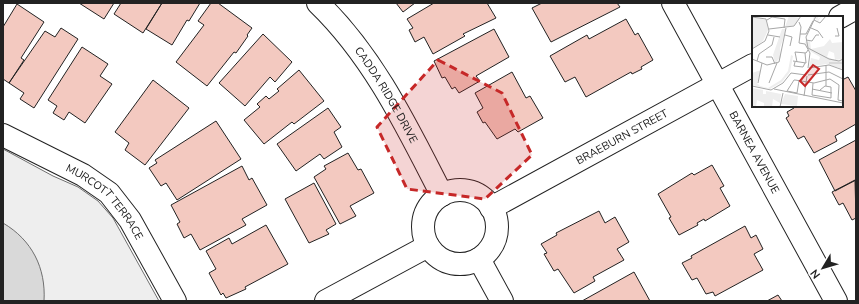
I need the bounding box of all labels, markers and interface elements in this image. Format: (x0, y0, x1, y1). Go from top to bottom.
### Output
inset map (752, 16, 843, 107)
street label: CADDA RIDGE DRIVE (351, 44, 421, 146)
street label: BRAEBURN STREET (573, 106, 671, 168)
street label: BARNEA AVENUE (725, 108, 783, 196)
street label: MURCOTT TERRACE (63, 161, 147, 243)
north arrow (803, 248, 843, 288)
text: N (807, 266, 824, 282)

